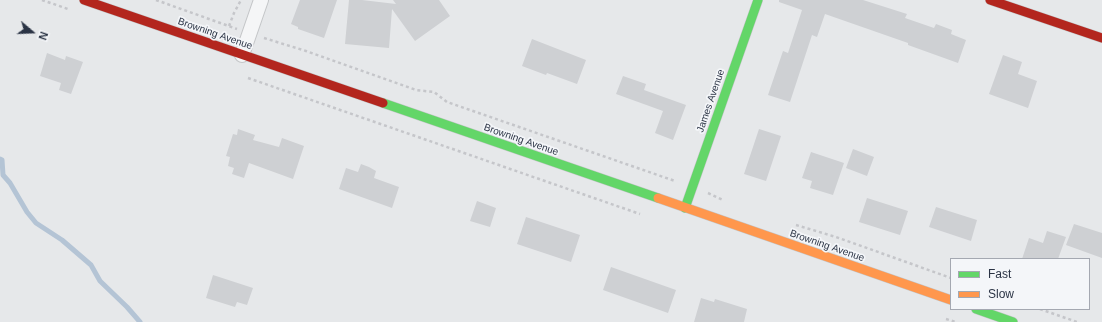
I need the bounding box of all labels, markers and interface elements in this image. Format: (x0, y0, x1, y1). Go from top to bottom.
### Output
north arrow (12, 12, 52, 52)
street label: Browning Avenue (176, 16, 254, 52)
text: N (36, 30, 50, 42)
street label: James Avenue (695, 68, 727, 134)
street label: Browning Avenue (482, 122, 560, 158)
street label: Browning Avenue (788, 228, 866, 264)
legend (950, 258, 1090, 310)
text: Fast (988, 267, 1011, 281)
text: Slow (988, 287, 1014, 301)

